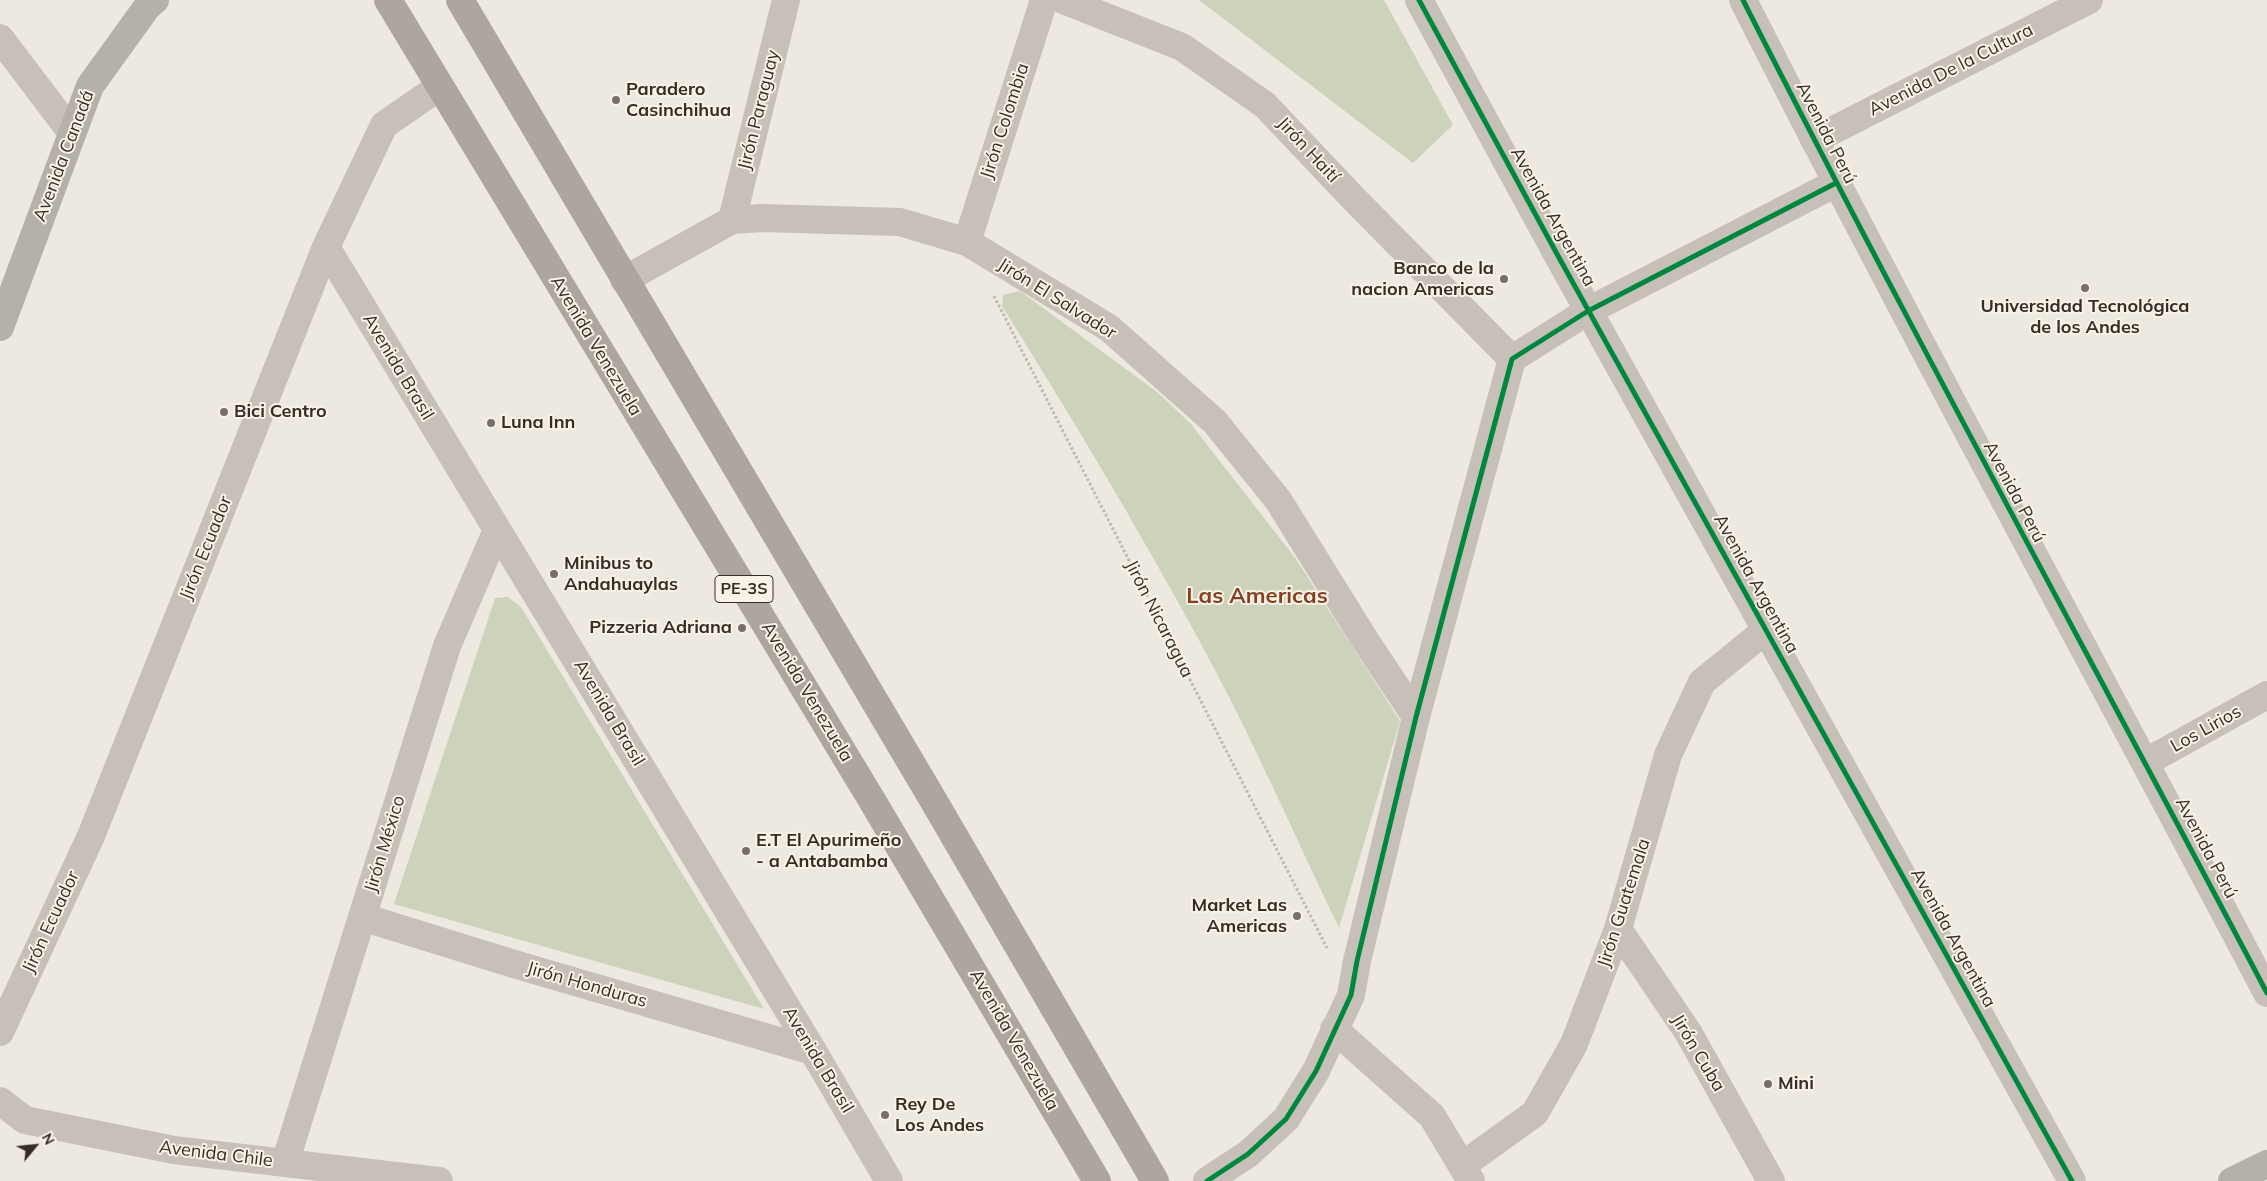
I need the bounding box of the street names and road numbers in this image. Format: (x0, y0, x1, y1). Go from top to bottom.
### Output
street label: Avenida De la Cultura (1865, 19, 2037, 121)
street label: Jirón Paraguay (734, 48, 784, 172)
street label: Jirón Colombia (976, 60, 1034, 182)
street label: Avenida Perú (1791, 79, 1861, 187)
street label: Avenida Canadá (29, 87, 99, 225)
street label: Jirón Haití (1272, 113, 1344, 187)
street label: Avenida Argentina (1506, 144, 1600, 290)
street label: Jirón El Salvador (994, 254, 1120, 344)
street label: Avenida Venezuela (546, 272, 646, 420)
street label: Avenida Brasil (358, 310, 438, 424)
street label: Avenida Perú (1978, 438, 2050, 546)
street label: Jirón Ecuador (175, 493, 237, 603)
street label: Avenida Argentina (1709, 511, 1803, 657)
street label: Jirón Nicaragua (1120, 557, 1198, 681)
road number: PE-3S (715, 576, 773, 602)
street label: Avenida Venezuela (757, 618, 857, 766)
street label: Avenida Brasil (569, 656, 649, 770)
street label: Los Lirios (2167, 701, 2245, 757)
street label: Jirón México (360, 793, 410, 895)
street label: Avenida Perú (2170, 794, 2242, 902)
street label: Jirón Guatemala (1593, 836, 1655, 970)
street label: Avenida Argentina (1906, 865, 2000, 1011)
street label: Jirón Ecuador (18, 867, 84, 977)
street label: Jirón Honduras (524, 958, 650, 1012)
street label: Avenida Venezuela (965, 966, 1063, 1114)
street label: Avenida Brasil (778, 1003, 858, 1117)
street label: Jirón Cuba (1667, 1010, 1729, 1096)
street label: Avenida Chile (158, 1136, 274, 1172)

